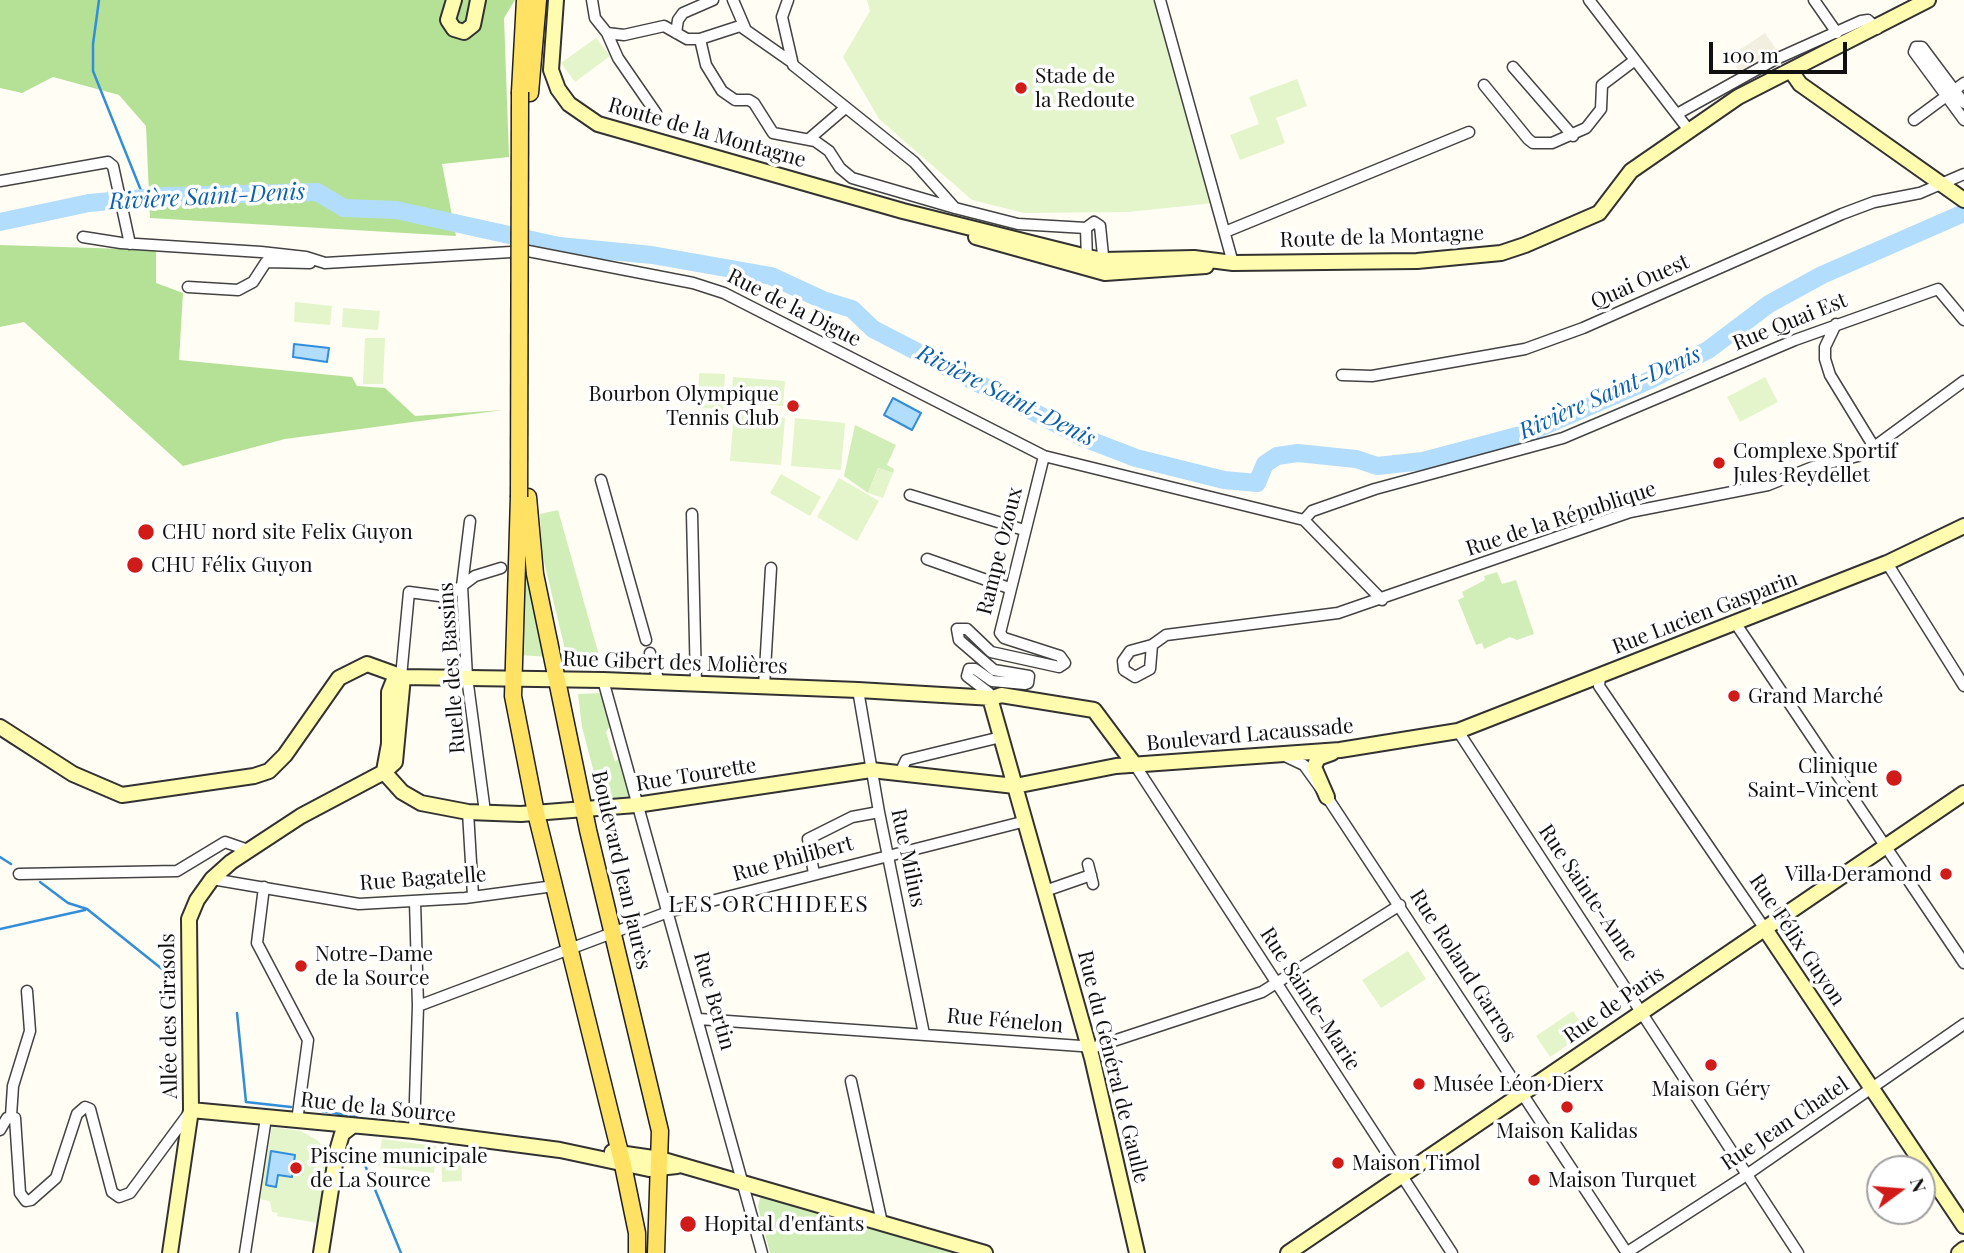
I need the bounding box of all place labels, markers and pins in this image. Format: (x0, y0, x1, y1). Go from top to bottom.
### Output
place label: Stade de la Redoute (1035, 63, 1135, 113)
marker: Stade de la Redoute (1013, 80, 1029, 96)
place label: Bourbon Olympique Tennis Club (589, 381, 779, 431)
marker: Bourbon Olympique Tennis Club (785, 398, 801, 414)
place label: Complexe Sportif Jules Reydellet (1733, 438, 1897, 488)
marker: Complexe Sportif Jules Reydellet (1711, 455, 1727, 471)
place label: CHU nord site Felix Guyon (162, 519, 413, 545)
marker: CHU nord site Felix Guyon (136, 522, 156, 542)
place label: CHU Félix Guyon (151, 552, 313, 578)
marker: CHU Félix Guyon (125, 555, 145, 575)
place label: Grand Marché (1748, 683, 1883, 709)
marker: Grand Marché (1726, 688, 1742, 704)
place label: Clinique Saint-Vincent (1747, 753, 1878, 803)
marker: Clinique Saint-Vincent (1884, 768, 1904, 788)
place label: Villa Deramond (1785, 861, 1932, 887)
marker: Villa Deramond (1938, 866, 1954, 882)
place label: Notre-Dame de la Source (315, 941, 433, 991)
marker: Notre-Dame de la Source (293, 958, 309, 974)
marker: Maison Géry (1703, 1057, 1719, 1073)
place label: Musée Léon Dierx (1433, 1071, 1604, 1097)
marker: Musée Léon Dierx (1411, 1076, 1427, 1092)
place label: Maison Géry (1652, 1076, 1770, 1102)
marker: Maison Kalidas (1559, 1099, 1575, 1115)
place label: Maison Kalidas (1496, 1118, 1638, 1144)
place label: Piscine municipale de La Source (310, 1143, 488, 1193)
place label: Maison Timol (1352, 1150, 1481, 1176)
marker: Maison Timol (1330, 1155, 1346, 1171)
marker: Piscine municipale de La Source (288, 1160, 304, 1176)
place label: Maison Turquet (1548, 1167, 1696, 1193)
marker: Maison Turquet (1526, 1172, 1542, 1188)
place label: Hopital d'enfants (704, 1211, 864, 1237)
marker: Hopital d'enfants (678, 1214, 698, 1234)

